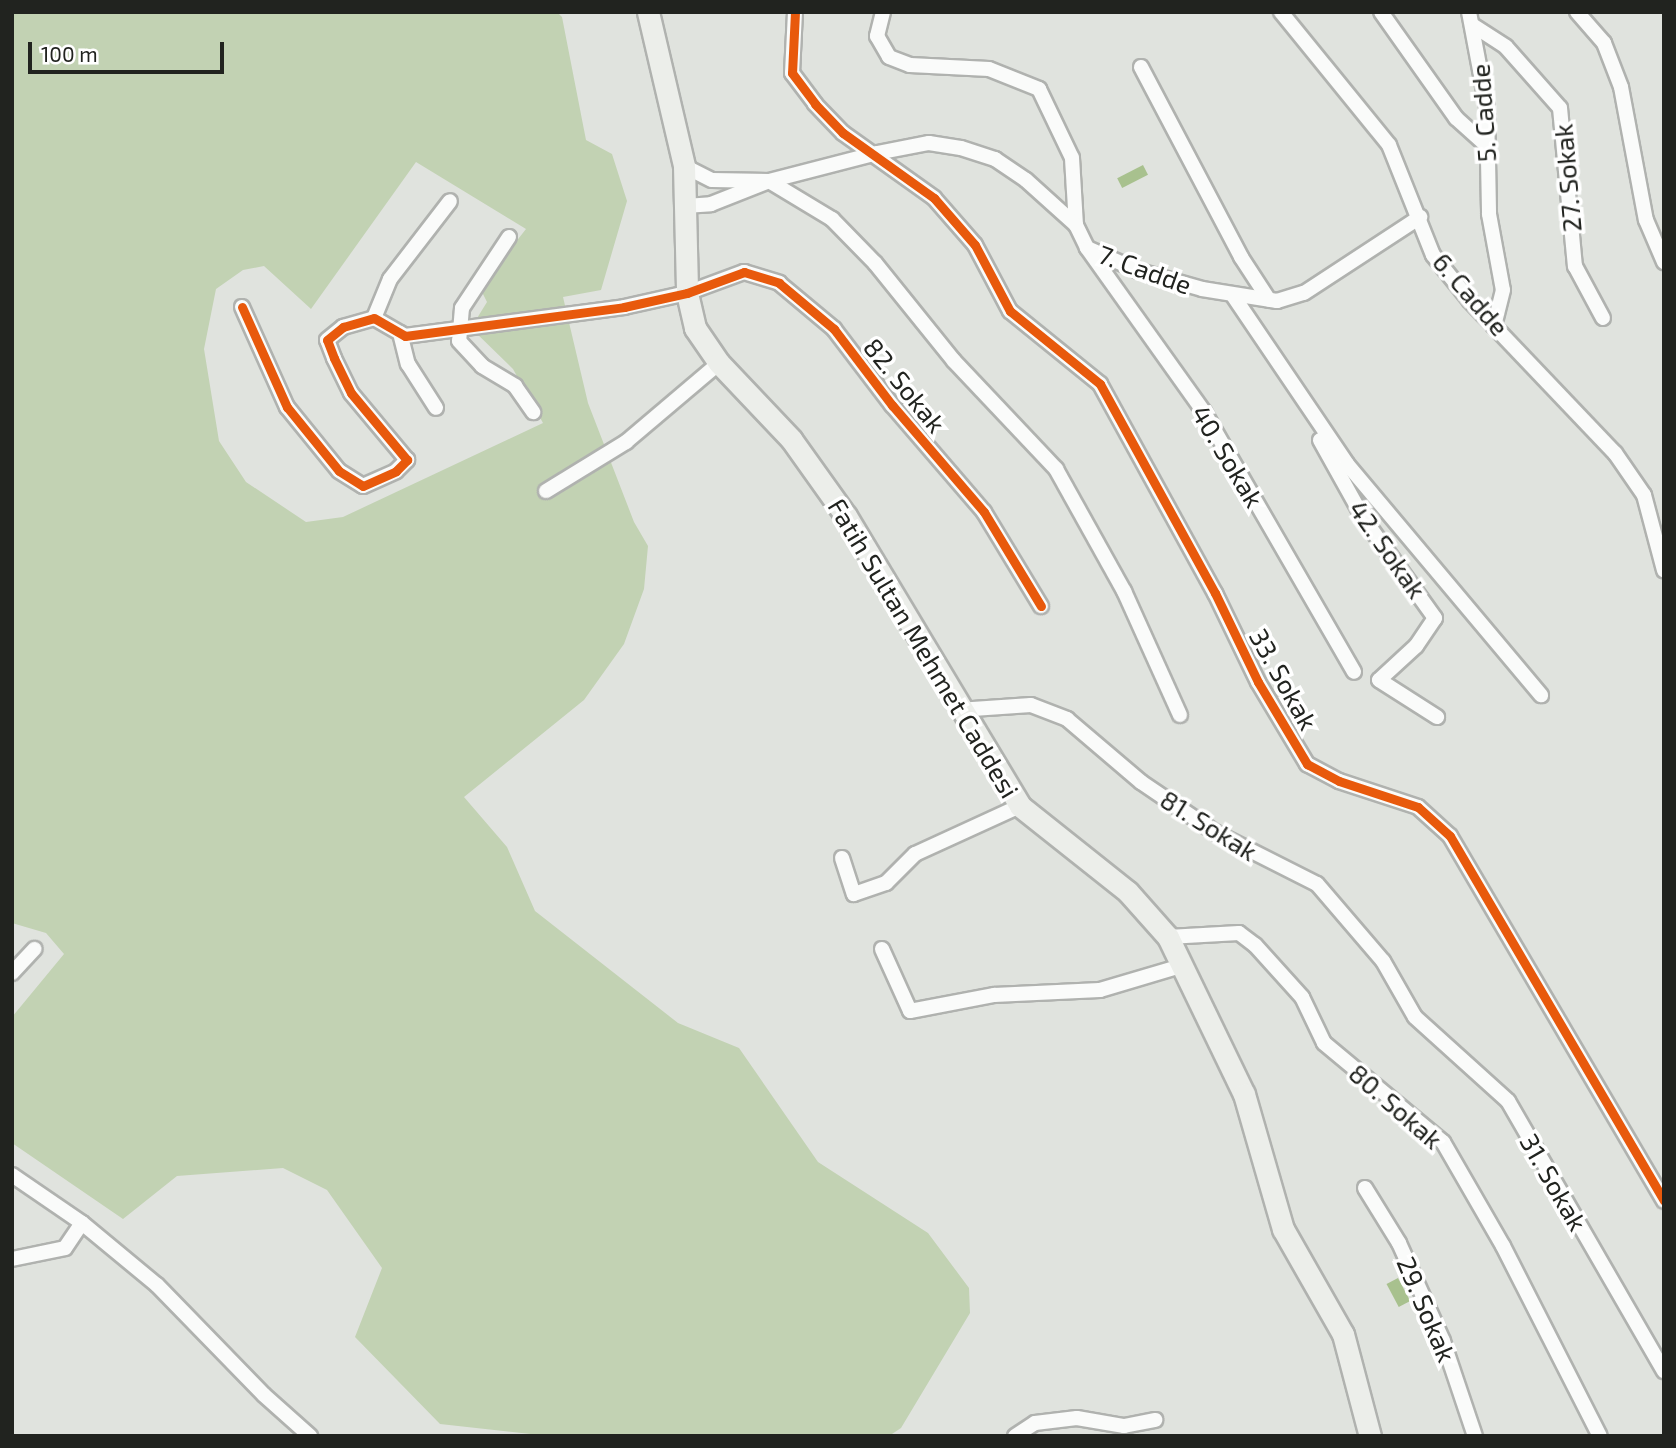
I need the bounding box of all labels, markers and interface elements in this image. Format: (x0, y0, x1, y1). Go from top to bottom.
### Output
scale bar (32, 28, 228, 72)
text: 100 m (41, 41, 98, 66)
street label: 5. Cadde (1464, 63, 1502, 163)
street label: 27. Sokak (1547, 123, 1587, 233)
street label: 7. Cadde (1094, 238, 1196, 300)
street label: 6. Cadde (1427, 246, 1515, 342)
street label: 82. Sokak (858, 332, 952, 438)
street label: 40. Sokak (1185, 399, 1271, 513)
street label: Fatih Sultan Mehmet Caddesi (822, 493, 1026, 803)
street label: 42. Sokak (1343, 494, 1433, 604)
street label: 33. Sokak (1244, 623, 1324, 735)
street label: 81. Sokak (1155, 783, 1263, 867)
street label: 80. Sokak (1343, 1057, 1449, 1155)
street label: 31. Sokak (1514, 1128, 1594, 1236)
street label: 29. Sokak (1391, 1252, 1463, 1366)

